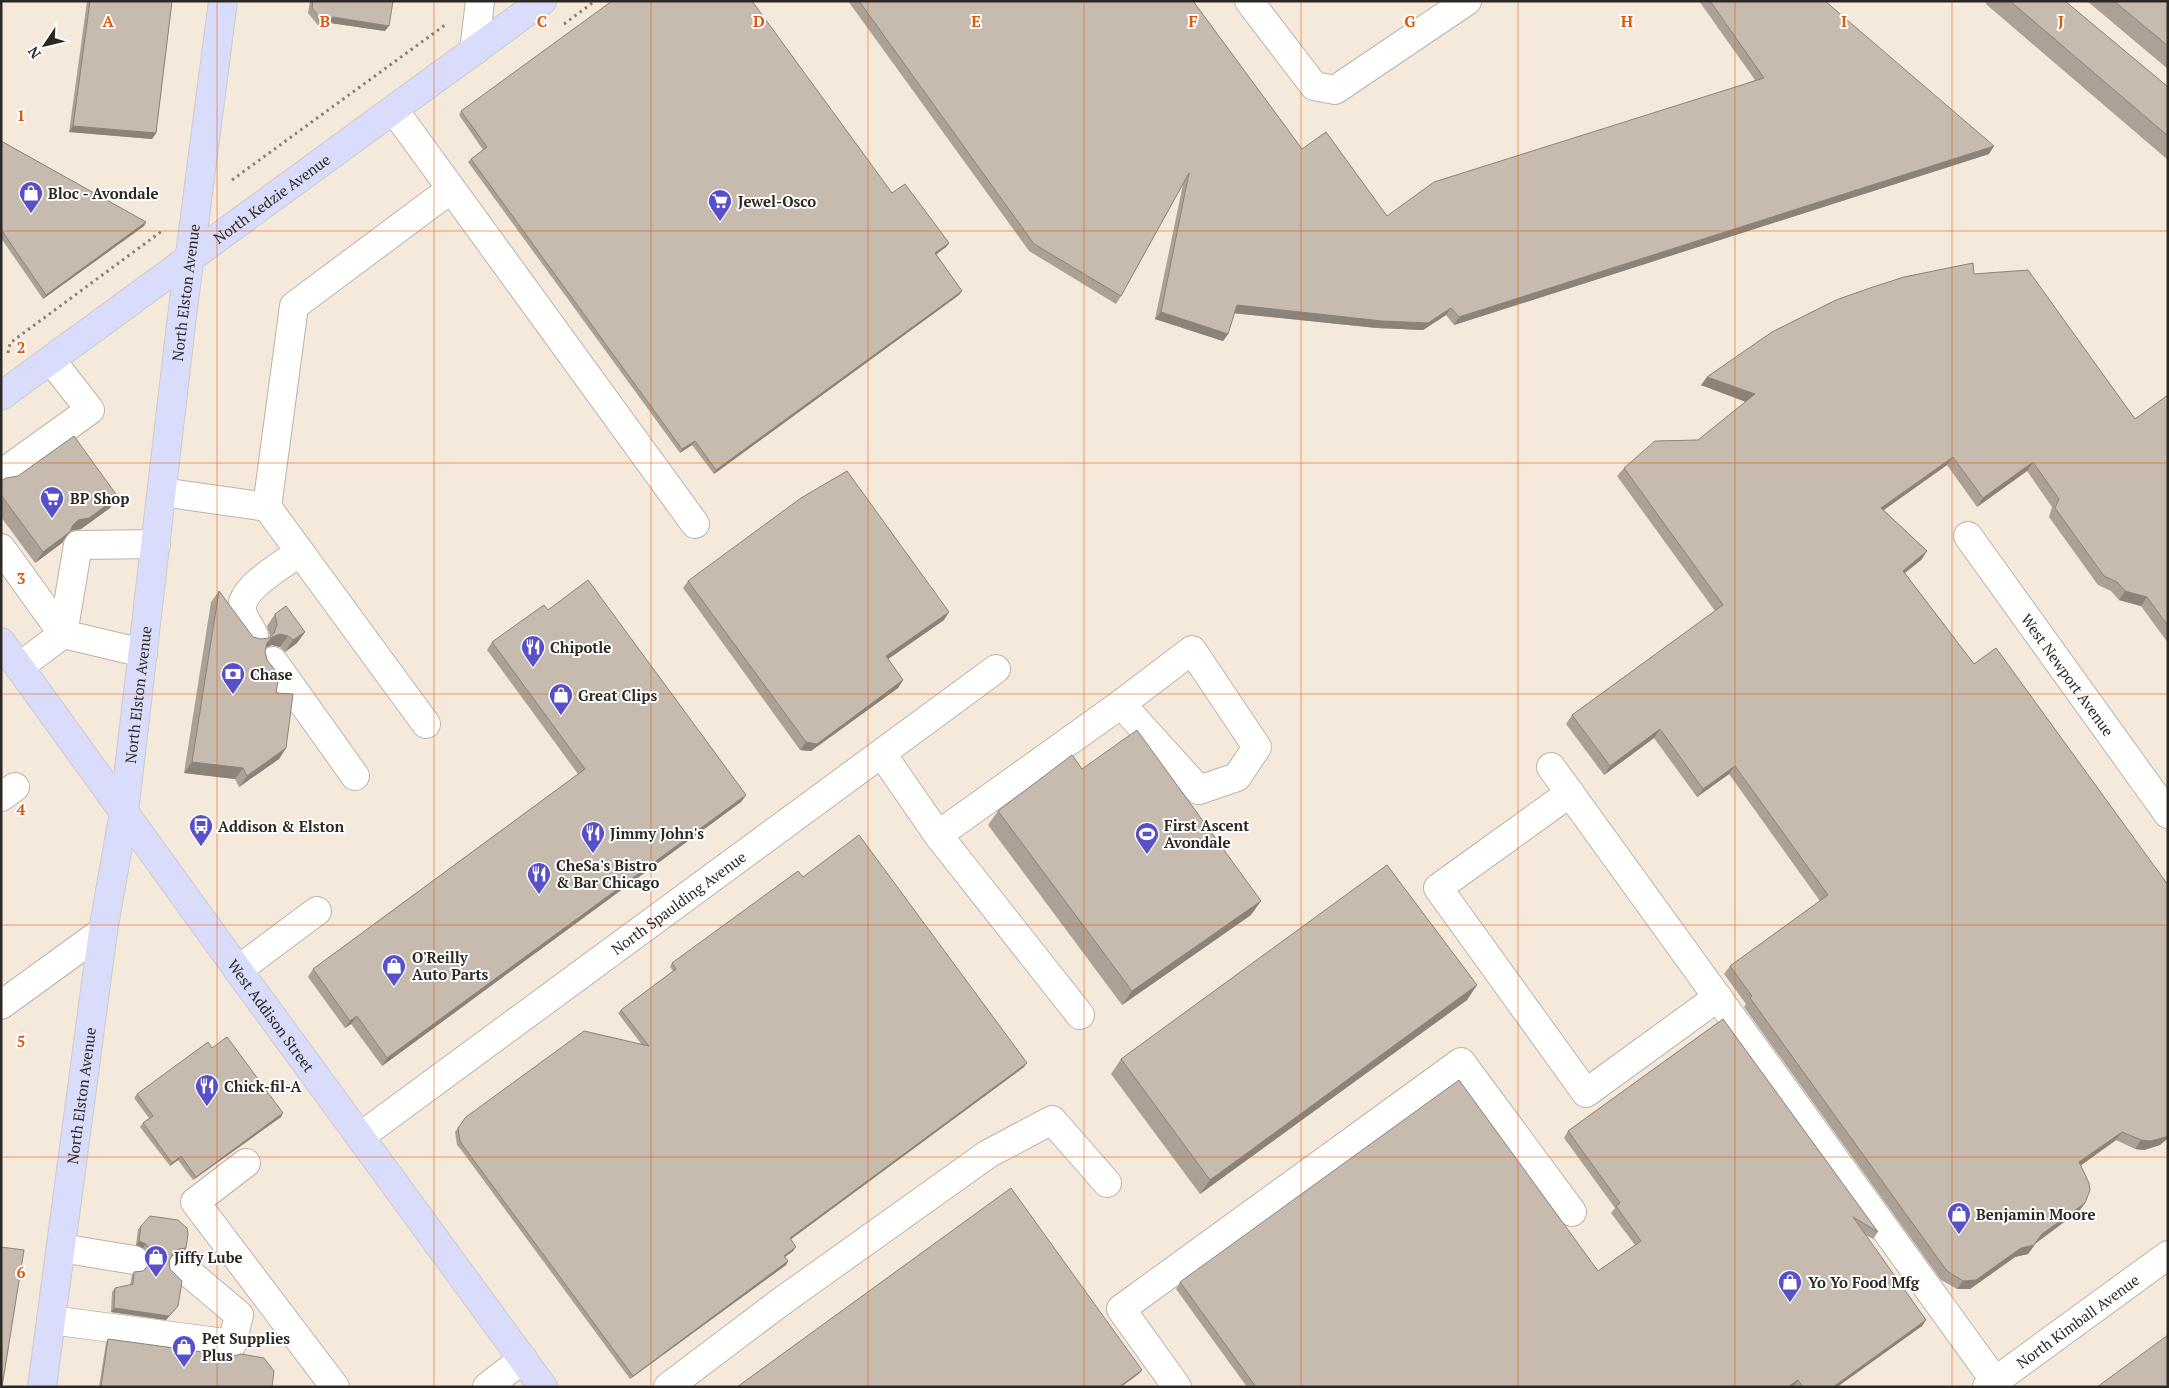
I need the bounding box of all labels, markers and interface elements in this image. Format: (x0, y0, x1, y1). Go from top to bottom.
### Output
text: A (102, 10, 114, 32)
text: B (320, 10, 330, 32)
text: C (537, 10, 547, 32)
text: D (753, 10, 765, 32)
text: E (971, 10, 981, 32)
text: F (1188, 10, 1198, 32)
text: G (1404, 10, 1416, 32)
text: H (1621, 10, 1633, 32)
text: I (1841, 10, 1847, 32)
text: J (2058, 10, 2064, 32)
north arrow (20, 20, 70, 70)
text: N (23, 43, 45, 63)
text: 1 (16, 104, 26, 126)
street label: North Kedzie Avenue (209, 149, 334, 248)
shop icon: Bloc - Avondale (18, 180, 44, 214)
place label: Bloc - Avondale (48, 183, 159, 203)
supermarket icon: Jewel-Osco (707, 188, 733, 222)
place label: Jewel-Osco (738, 191, 816, 211)
street label: North Elston Avenue (167, 223, 204, 362)
text: 2 (16, 336, 26, 358)
supermarket icon: BP Shop (39, 485, 65, 519)
place label: BP Shop (70, 488, 129, 508)
text: 3 (16, 567, 26, 589)
street label: West Newport Avenue (2017, 610, 2119, 740)
street label: North Elston Avenue (120, 625, 156, 764)
restaurant icon: Chipotle (520, 634, 546, 668)
place label: Chipotle (550, 637, 611, 657)
bank icon: Chase (220, 661, 246, 695)
place label: Chase (250, 664, 293, 684)
shop icon: Great Clips (548, 682, 574, 716)
place label: Great Clips (578, 685, 657, 705)
text: 4 (16, 798, 26, 820)
bus stop icon: Addison & Elston (188, 813, 214, 847)
place label: First Ascent Avondale (1164, 815, 1249, 852)
place label: Addison & Elston (218, 816, 344, 836)
restaurant icon: Jimmy John's (580, 820, 606, 854)
sports icon: First Ascent Avondale (1134, 821, 1160, 855)
place label: Jimmy John's (610, 823, 704, 843)
street label: North Spaulding Avenue (607, 846, 750, 959)
place label: CheSa's Bistro & Bar Chicago (556, 855, 660, 892)
restaurant icon: CheSa's Bistro & Bar Chicago (526, 861, 552, 895)
place label: O'Reilly Auto Parts (412, 947, 489, 984)
shop icon: O'Reilly Auto Parts (381, 953, 407, 987)
street label: West Addison Street (223, 955, 319, 1076)
street label: North Elston Avenue (62, 1026, 100, 1165)
text: 5 (16, 1030, 26, 1052)
restaurant icon: Chick-fil-A (194, 1073, 220, 1107)
place label: Chick-fil-A (224, 1076, 302, 1096)
shop icon: Benjamin Moore (1946, 1201, 1972, 1235)
place label: Benjamin Moore (1976, 1204, 2095, 1224)
shop icon: Jiffy Lube (143, 1244, 169, 1278)
place label: Jiffy Lube (174, 1247, 243, 1267)
text: 6 (16, 1261, 26, 1283)
shop icon: Yo Yo Food Mfg (1777, 1269, 1803, 1303)
street label: North Kimball Avenue (2012, 1269, 2143, 1373)
place label: Yo Yo Food Mfg (1808, 1272, 1920, 1292)
place label: Pet Supplies Plus (202, 1328, 290, 1365)
shop icon: Pet Supplies Plus (171, 1334, 197, 1368)

